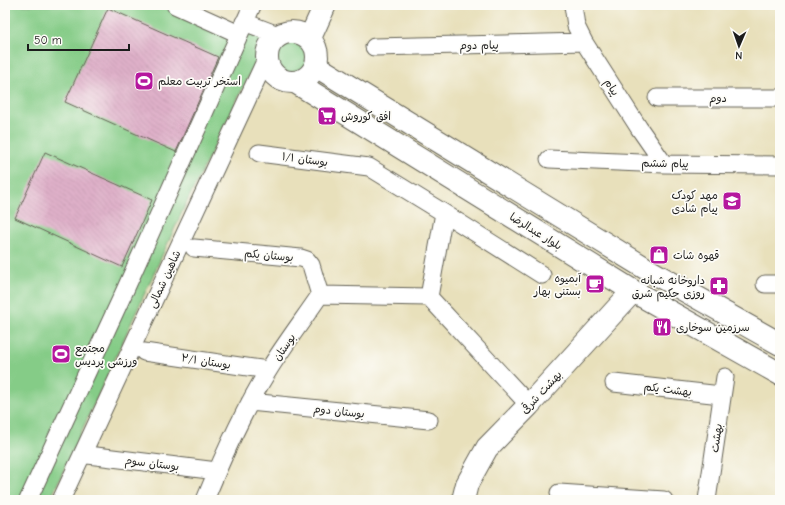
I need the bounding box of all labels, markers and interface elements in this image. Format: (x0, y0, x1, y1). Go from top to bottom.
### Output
scale bar (28, 26, 129, 52)
north arrow (719, 26, 759, 66)
text: 50 m (34, 33, 62, 47)
street label: پیام دوم (459, 39, 499, 54)
text: N (735, 49, 742, 62)
sports icon: استخر تربیت معلم (133, 70, 155, 92)
place label: استخر تربیت معلم (158, 75, 241, 90)
street label: پیام (600, 76, 622, 99)
street label: دوم (709, 92, 727, 107)
supermarket icon: افق کوروش (316, 105, 338, 127)
place label: افق کوروش (341, 110, 391, 124)
street label: بوستان ۱/۱ (281, 150, 329, 170)
street label: پیام ششم (641, 157, 689, 172)
place label: مهد کودک پیام شادی (672, 189, 718, 217)
school or university icon: مهد کودک پیام شادی (721, 190, 743, 212)
street label: بلوار عبدالرضا (507, 210, 564, 253)
shop icon: قهوه شات (648, 244, 670, 266)
street label: بوستان یکم (244, 247, 294, 266)
street label: شاهین شمالی (145, 248, 184, 310)
place label: قهوه شات (673, 249, 719, 263)
place label: آبمیوه بستنی بهار (533, 272, 582, 299)
cafe icon: آبمیوه بستنی بهار (584, 273, 606, 295)
place label: داروخانه شبانه روزی حکیم شرق (632, 274, 705, 302)
pharmacy icon: داروخانه شبانه روزی حکیم شرق (708, 275, 730, 297)
restaurant icon: سرزمین سوخاری (651, 316, 673, 338)
place label: سرزمین سوخاری (676, 321, 750, 335)
street label: بوستان (270, 331, 299, 364)
place label: مجتمع ورزشی پردیس (75, 342, 137, 369)
sports icon: مجتمع ورزشی پردیس (50, 343, 72, 365)
street label: بوستان ۲/۱ (180, 351, 232, 373)
street label: بهشت شرقی (517, 367, 565, 417)
street label: بهشت یکم (643, 380, 693, 401)
street label: بوستان دوم (312, 402, 365, 423)
street label: بهشت (708, 423, 726, 453)
street label: بوستان سوم (124, 454, 180, 475)

